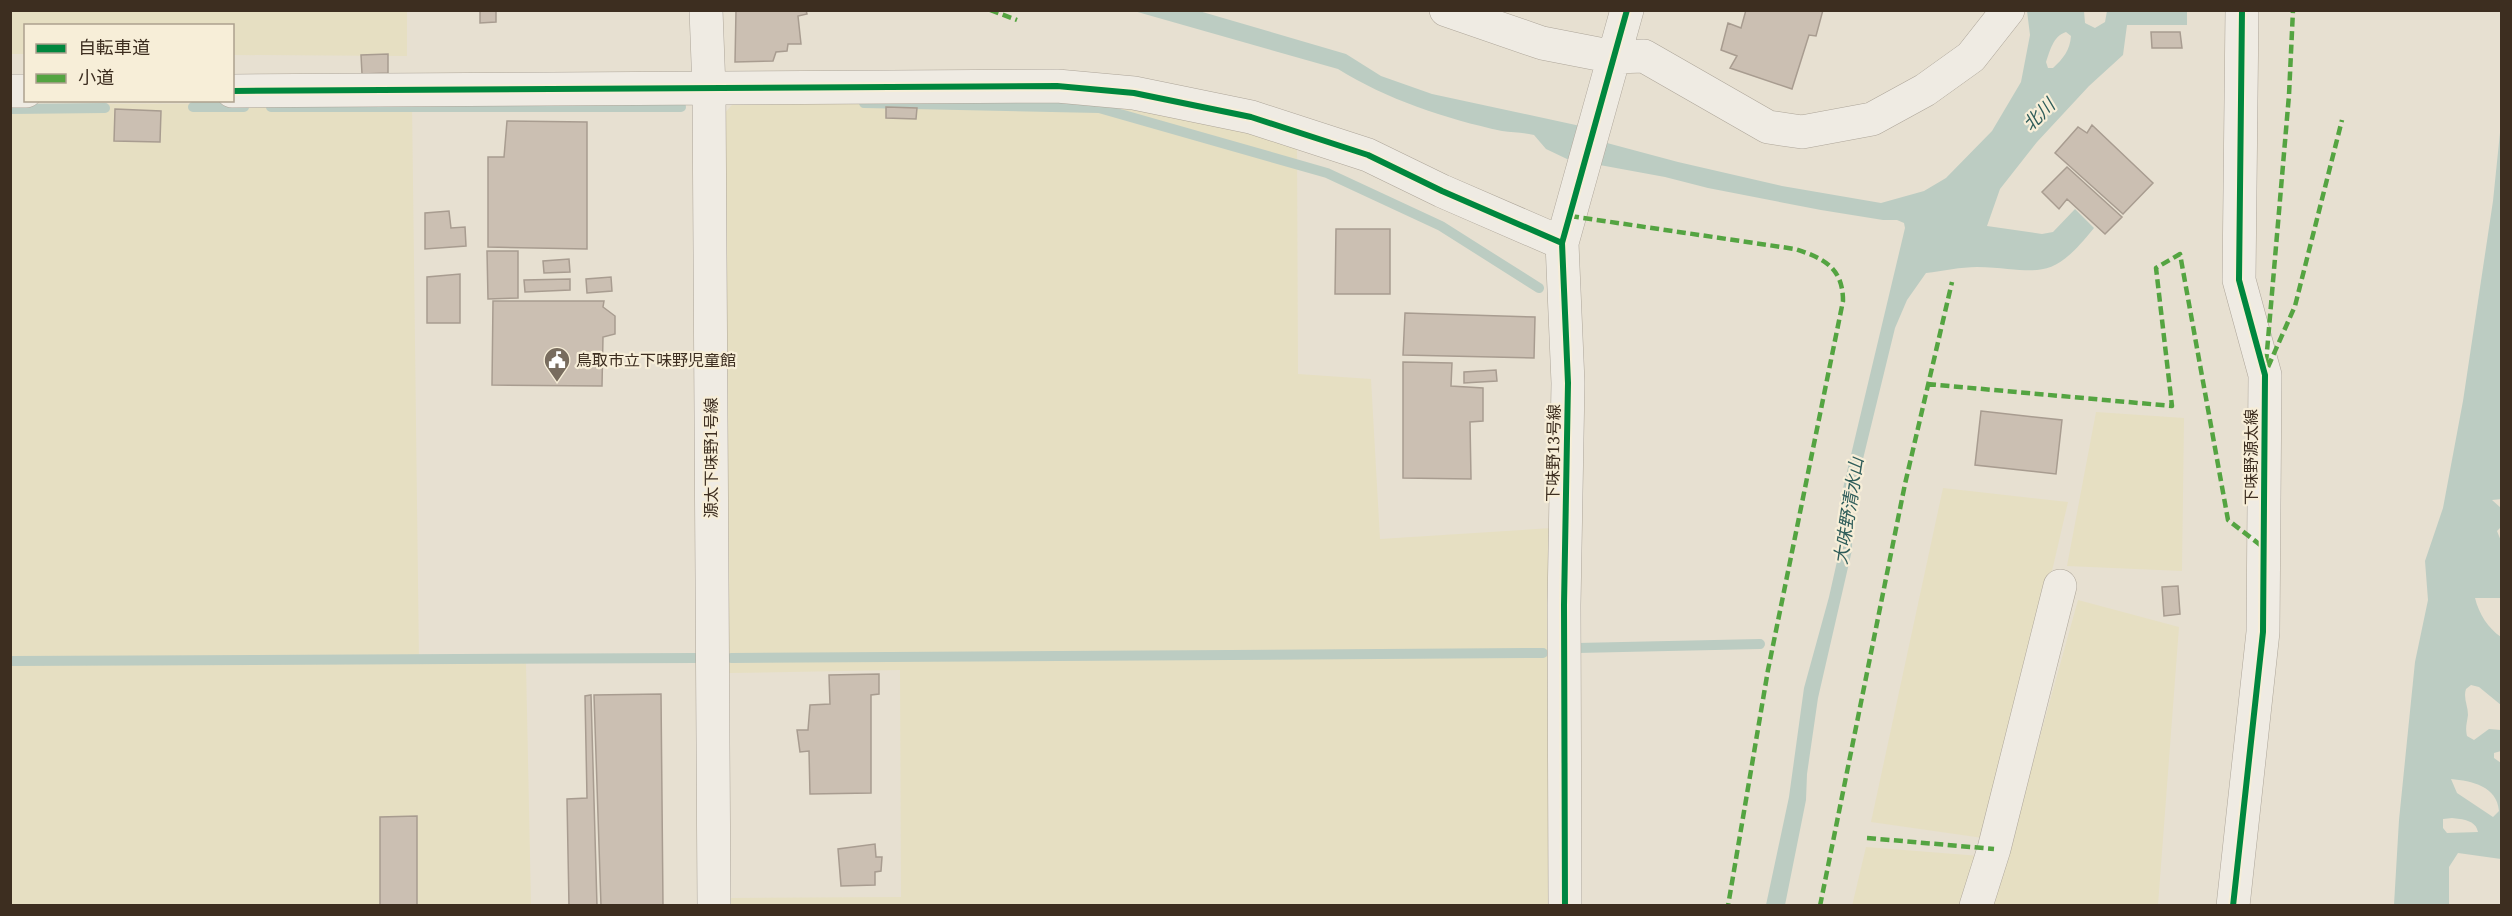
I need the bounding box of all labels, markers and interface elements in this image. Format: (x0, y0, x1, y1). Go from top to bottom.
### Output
legend (24, 24, 234, 102)
text: 自転車道 (78, 35, 150, 59)
text: 小道 (78, 65, 114, 89)
water label: 北川 (2017, 92, 2061, 136)
public building icon: 鳥取市立下味野児童館 (542, 345, 572, 383)
place label: 鳥取市立下味野児童館 (576, 349, 736, 371)
street label: 源太下味野1号線 (700, 398, 722, 518)
street label: 下味野13号線 (1541, 404, 1565, 502)
street label: 下味野源太線 (2240, 409, 2262, 505)
water label: 大味野清水山 (1828, 455, 1868, 566)

